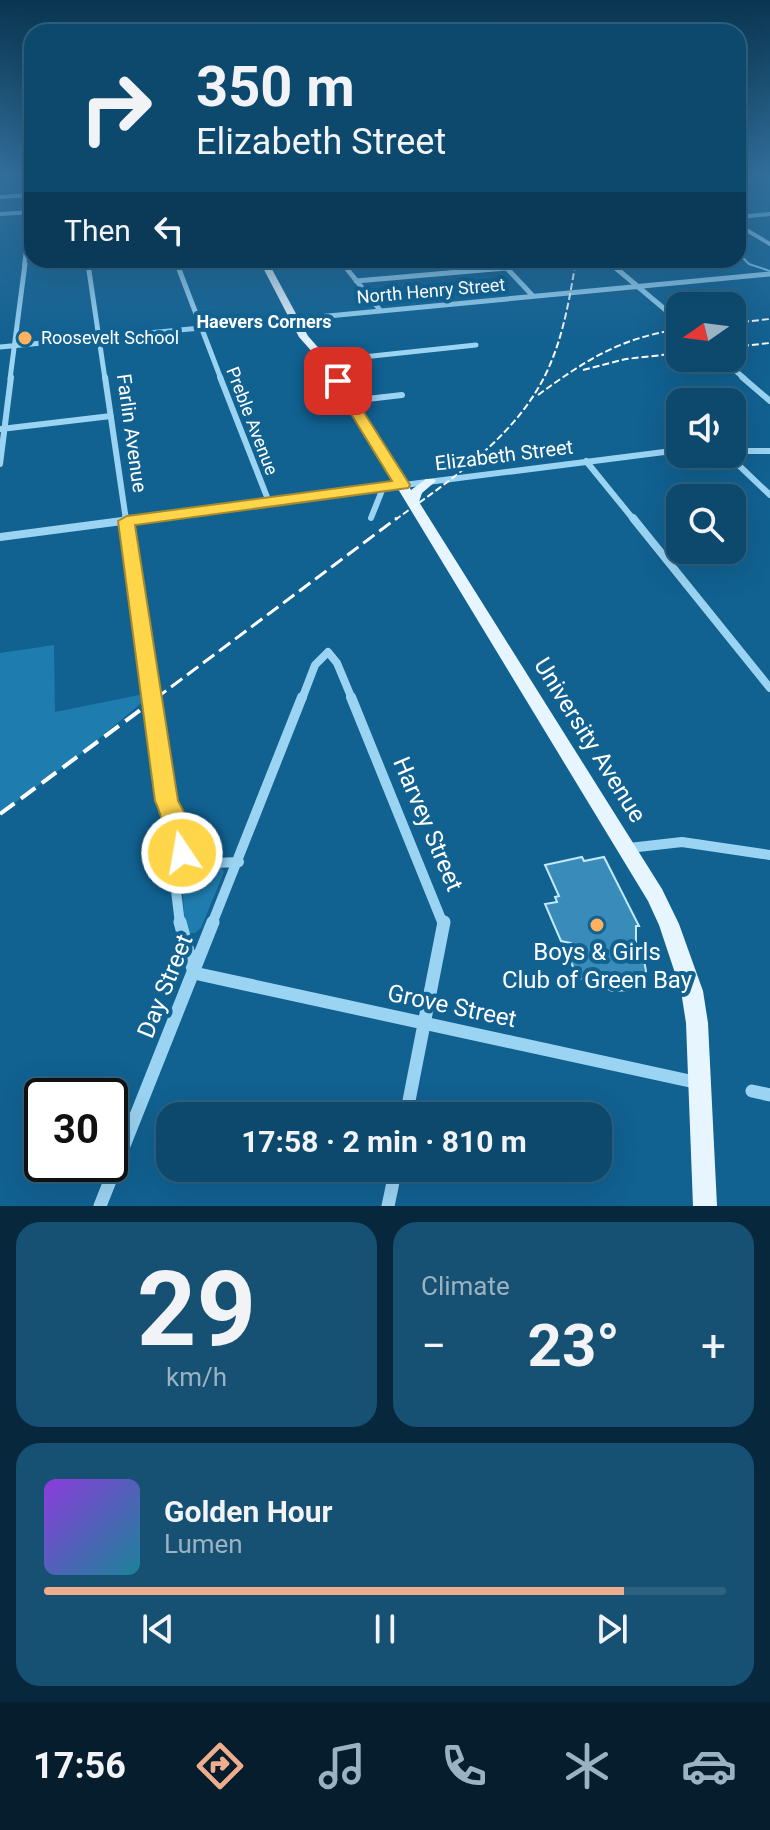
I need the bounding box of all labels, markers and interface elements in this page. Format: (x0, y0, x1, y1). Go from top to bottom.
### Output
text: 350 m (196, 54, 355, 120)
icon: right (64, 56, 168, 160)
text: Elizabeth Street (196, 121, 446, 163)
icon: left (147, 208, 191, 252)
text: Then (64, 213, 131, 248)
street label: North Henry Street (356, 274, 506, 307)
north arrow (666, 292, 746, 372)
map controls (666, 292, 746, 564)
district label: Haevers Corners (196, 311, 332, 332)
place label: Roosevelt School (41, 327, 179, 348)
marker: Roosevelt School (16, 329, 34, 347)
pin (304, 347, 372, 415)
icon: arrive (316, 359, 360, 403)
street label: Preble Avenue (222, 364, 283, 478)
street label: Farlin Avenue (112, 372, 152, 494)
button: sound (666, 388, 746, 468)
street label: Elizabeth Street (434, 435, 574, 475)
button: search (666, 484, 746, 564)
street label: University Avenue (528, 653, 652, 827)
street label: Harvey Street (387, 753, 469, 896)
position arrow (140, 811, 224, 895)
marker: Boys & Girls Club of Green Bay (588, 916, 606, 934)
street label: Day Street (132, 930, 198, 1042)
place label: Boys & Girls Club of Green Bay (502, 938, 693, 994)
street label: Grove Street (385, 979, 519, 1033)
speed limit sign: 30 (24, 1078, 128, 1182)
text: 17:58 · 2 min · 810 m (241, 1124, 527, 1159)
text: 29 (137, 1249, 256, 1370)
text: Climate (421, 1271, 510, 1301)
text: 23° (527, 1310, 620, 1381)
text: − (421, 1320, 446, 1372)
text: + (701, 1320, 726, 1372)
text: km/h (166, 1362, 227, 1392)
text: Golden Hour (164, 1494, 333, 1529)
text: Lumen (164, 1529, 243, 1559)
icon: previous (136, 1607, 180, 1651)
icon: pause (363, 1607, 407, 1651)
icon: next (590, 1607, 634, 1651)
icon: directions (192, 1738, 248, 1794)
icon: music (314, 1738, 370, 1794)
icon: phone (436, 1738, 492, 1794)
icon: climate (559, 1738, 615, 1794)
icon: car (681, 1738, 737, 1794)
text: 17:56 (33, 1745, 126, 1787)

